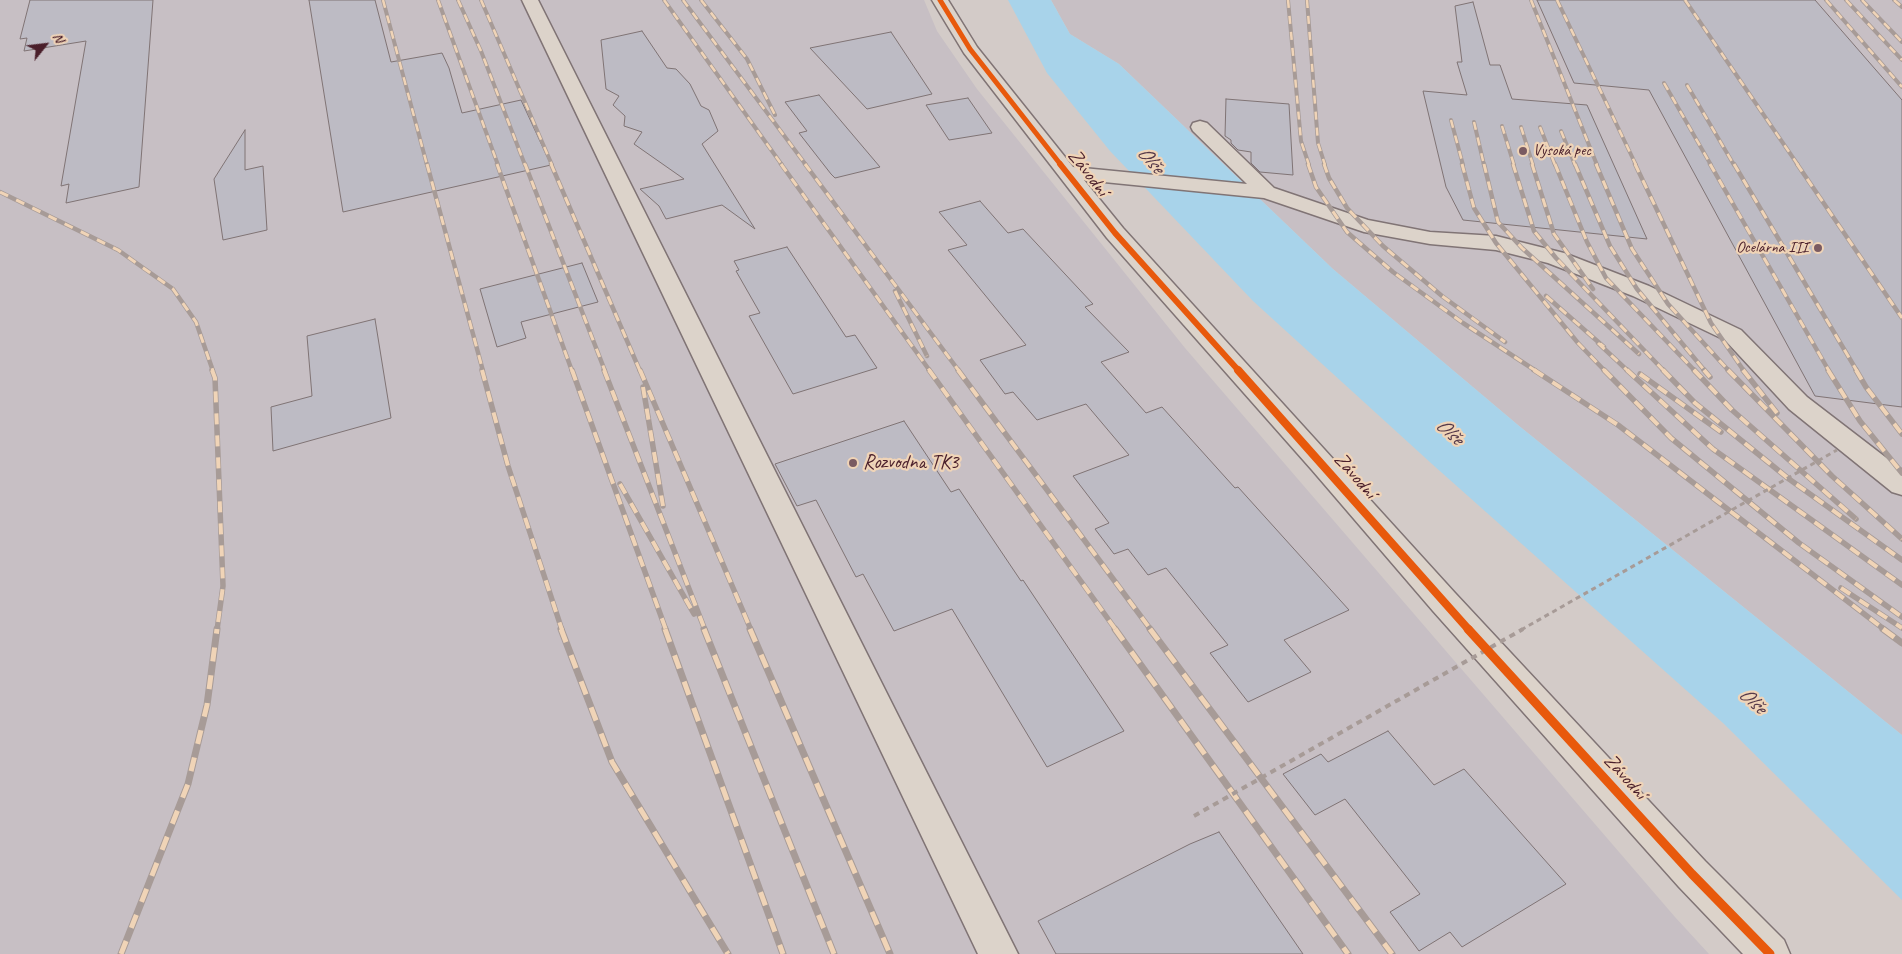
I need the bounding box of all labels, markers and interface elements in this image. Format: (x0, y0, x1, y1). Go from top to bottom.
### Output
north arrow (20, 20, 70, 70)
text: N (49, 30, 68, 45)
water label: Olše (1131, 141, 1169, 179)
place label: Vysoká pec (1533, 141, 1591, 161)
street label: Závodní (1062, 145, 1114, 201)
marker: Vysoká pec (1517, 145, 1529, 157)
place label: Ocelárna III (1736, 238, 1808, 258)
marker: Ocelárna III (1812, 242, 1824, 254)
water label: Olše (1430, 413, 1468, 451)
street label: Závodní (1328, 448, 1382, 504)
place label: Rozvodna TK3 (863, 451, 959, 475)
marker: Rozvodna TK3 (847, 457, 859, 469)
water label: Olše (1733, 682, 1771, 720)
street label: Závodní (1598, 749, 1652, 805)

